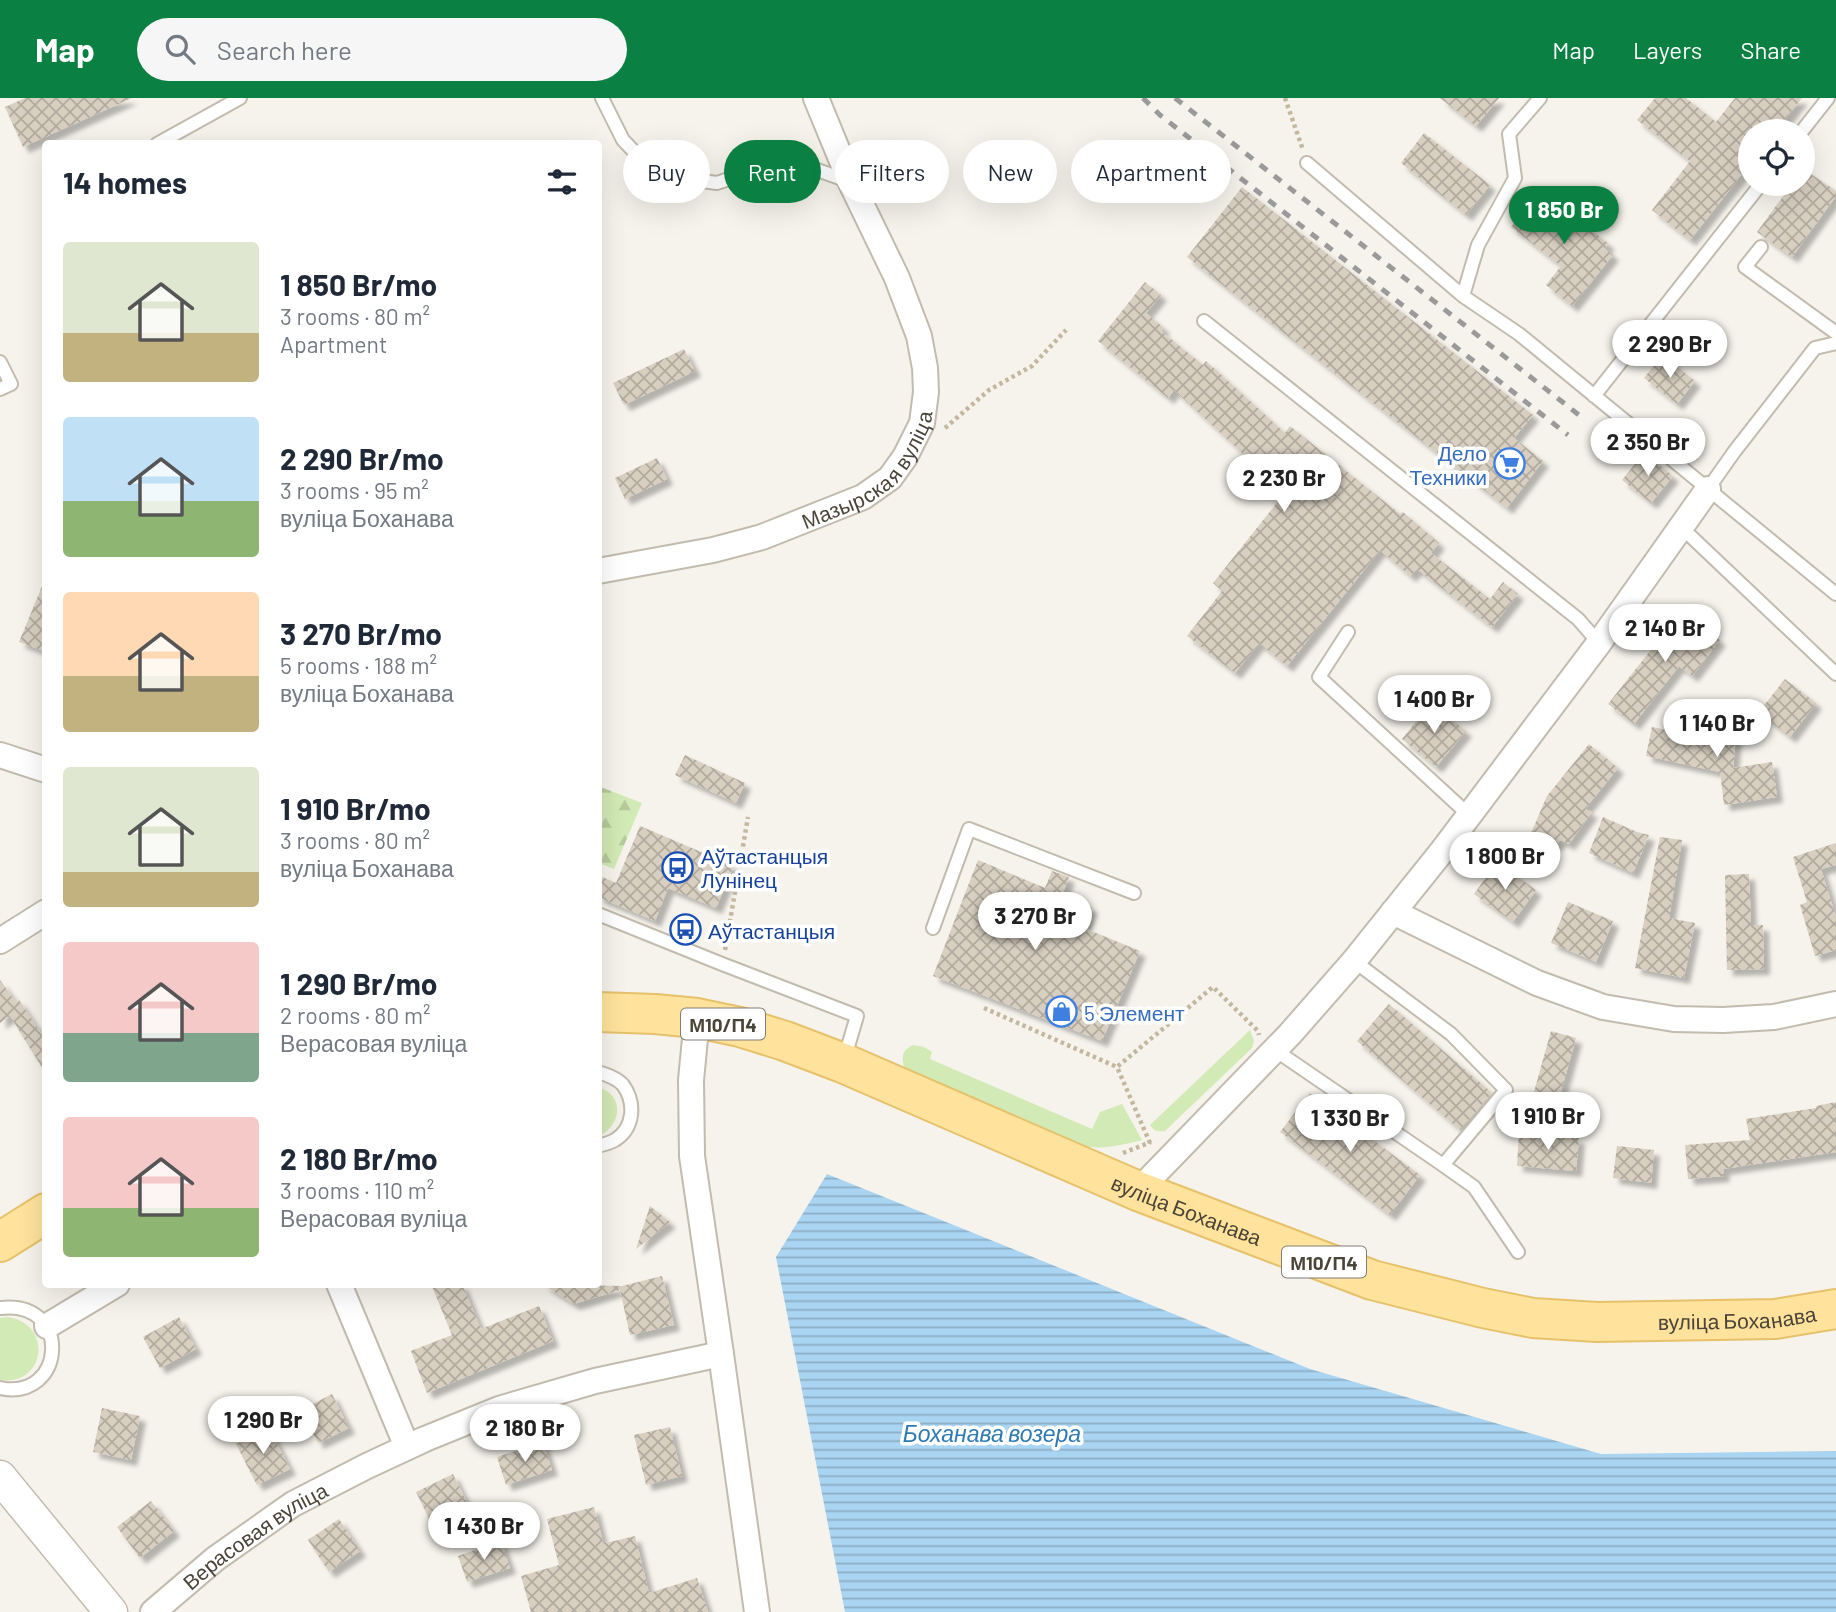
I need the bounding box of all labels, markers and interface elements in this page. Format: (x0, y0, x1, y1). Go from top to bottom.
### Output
search box (137, 18, 627, 81)
text: Map (35, 29, 95, 69)
icon: search (161, 30, 199, 68)
text: Search here (217, 34, 352, 65)
text: Map (1552, 35, 1595, 64)
text: Layers (1633, 35, 1702, 64)
text: Share (1740, 35, 1801, 64)
map controls (1738, 119, 1815, 196)
button: locate (1738, 119, 1815, 196)
chip: Buy (623, 140, 710, 203)
chip: Rent (724, 140, 821, 203)
chip: Filters (835, 140, 949, 203)
chip: New (963, 140, 1057, 203)
chip: Apartment (1071, 140, 1231, 203)
icon: filters (543, 163, 581, 201)
text: 14 homes (63, 164, 187, 200)
pin: 1 850 Br (1492, 186, 1636, 246)
text: 1 850 Br (1525, 195, 1603, 223)
text: 1 850 Br/mo (280, 266, 437, 302)
icon: home (119, 270, 203, 354)
text: 3 rooms · 80 m² (280, 302, 430, 330)
pin: 2 290 Br (1598, 320, 1742, 380)
text: 2 290 Br (1628, 329, 1712, 357)
text: Apartment (280, 330, 387, 358)
street label: Мазырская вуліца (798, 409, 936, 533)
pin: 2 350 Br (1576, 418, 1720, 478)
text: 2 350 Br (1606, 427, 1690, 455)
text: 2 290 Br/mo (280, 440, 444, 476)
place label: Дело Техники (1409, 440, 1487, 489)
icon: home (119, 445, 203, 529)
supermarket icon: Дело Техники (1493, 447, 1527, 481)
pin: 2 230 Br (1212, 454, 1356, 514)
text: 2 230 Br (1242, 463, 1326, 491)
text: 3 rooms · 95 m² (280, 476, 429, 504)
text: вуліца Боханава (280, 504, 454, 532)
pin: 2 140 Br (1593, 604, 1737, 664)
text: 2 140 Br (1625, 613, 1705, 641)
text: 3 270 Br/mo (280, 615, 442, 651)
icon: home (119, 620, 203, 704)
text: 5 rooms · 188 m² (280, 651, 437, 679)
pin: 1 400 Br (1362, 676, 1506, 735)
text: вуліца Боханава (280, 679, 454, 707)
text: 1 400 Br (1394, 684, 1474, 712)
pin: 1 140 Br (1645, 700, 1789, 759)
text: 1 140 Br (1679, 708, 1755, 736)
text: 1 910 Br/mo (280, 790, 431, 826)
icon: home (119, 795, 203, 879)
text: 3 rooms · 80 m² (280, 826, 430, 854)
pin: 1 800 Br (1433, 832, 1577, 892)
text: 1 800 Br (1465, 841, 1545, 869)
place label: Аўтастанцыя Лунінец (701, 843, 828, 892)
bus stop icon: Аўтастанцыя Лунінец (661, 850, 695, 884)
text: вуліца Боханава (280, 854, 454, 882)
pin: 3 270 Br (963, 892, 1107, 952)
text: 3 270 Br (994, 901, 1076, 929)
bus stop icon: Аўтастанцыя (668, 913, 702, 947)
place label: Аўтастанцыя (708, 918, 835, 943)
text: 1 290 Br/mo (280, 965, 438, 1001)
icon: home (119, 970, 203, 1054)
shop icon: 5 Элемент (1044, 995, 1078, 1029)
place label: 5 Элемент (1084, 1000, 1185, 1025)
text: 2 rooms · 80 m² (280, 1001, 430, 1029)
road number: М10/П4 (681, 1008, 765, 1040)
text: Верасовая вуліца (280, 1029, 467, 1057)
pin: 1 910 Br (1476, 1093, 1620, 1152)
pin: 1 330 Br (1278, 1094, 1422, 1154)
text: 1 910 Br (1511, 1101, 1585, 1129)
text: 1 330 Br (1311, 1103, 1389, 1131)
text: 2 180 Br/mo (280, 1140, 438, 1176)
icon: home (119, 1145, 203, 1229)
street label: вуліца Боханава (1108, 1169, 1266, 1250)
text: 3 rooms · 110 m² (280, 1176, 434, 1204)
text: Верасовая вуліца (280, 1204, 467, 1232)
road number: М10/П4 (1282, 1246, 1366, 1278)
street label: вуліца Боханава (1658, 1300, 1818, 1333)
pin: 1 290 Br (191, 1396, 335, 1456)
pin: 2 180 Br (453, 1404, 597, 1464)
text: 1 290 Br (224, 1405, 302, 1433)
text: 2 180 Br (486, 1413, 564, 1441)
water label: Боханава возера (903, 1419, 1081, 1447)
street label: Верасовая вуліца (177, 1476, 331, 1594)
pin: 1 430 Br (412, 1502, 556, 1562)
text: 1 430 Br (444, 1511, 524, 1539)

